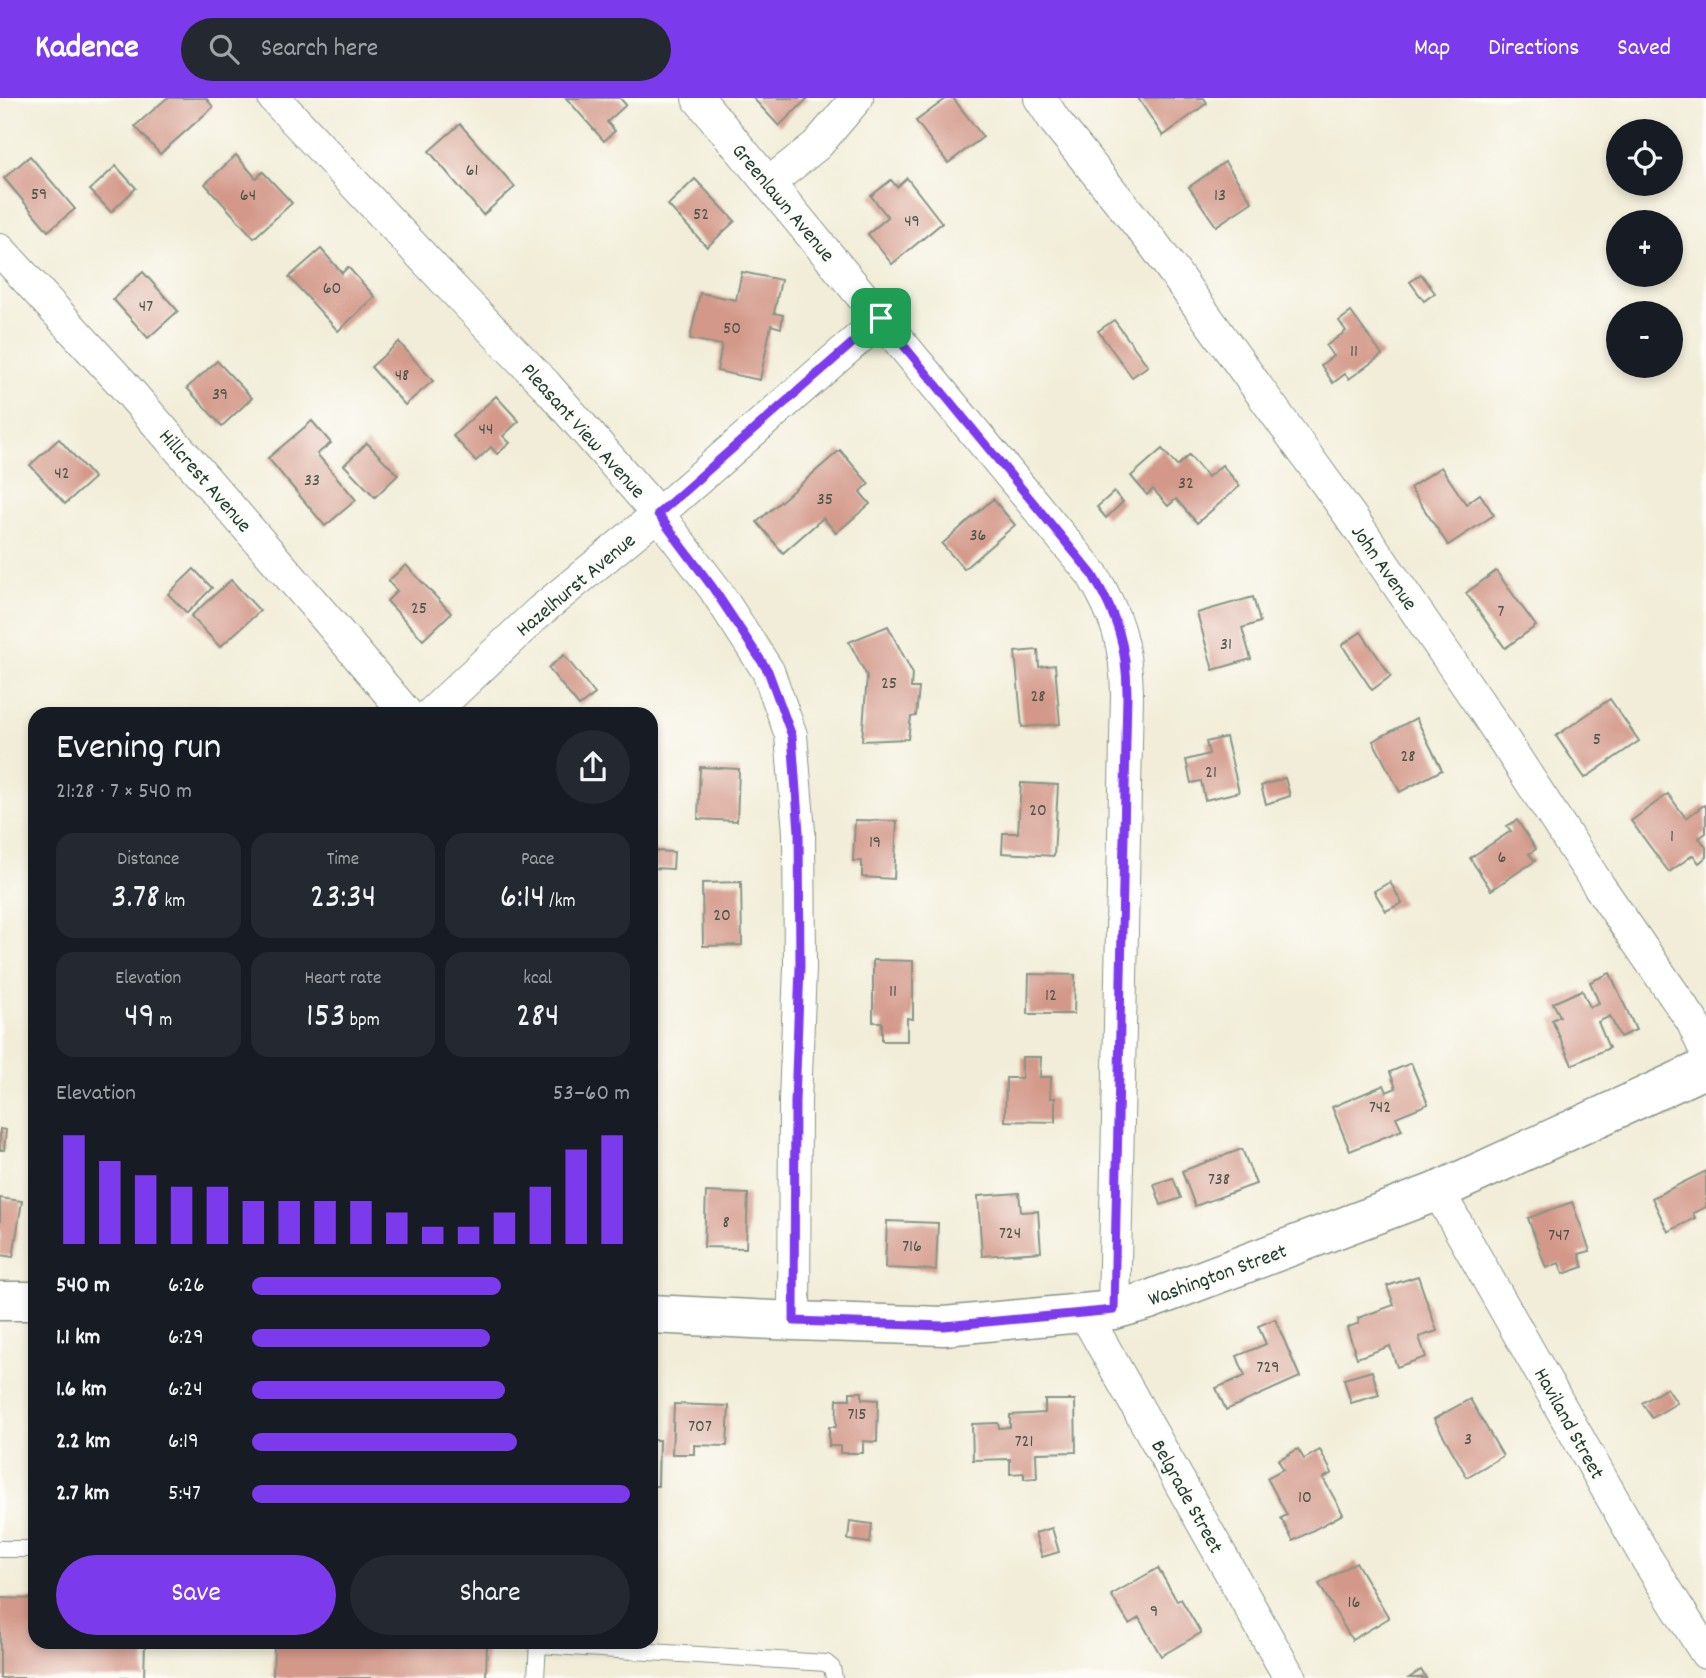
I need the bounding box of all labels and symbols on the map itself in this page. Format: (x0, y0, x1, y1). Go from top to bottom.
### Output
street label: Greenlawn Avenue (723, 138, 840, 270)
house number: 61 (466, 159, 478, 184)
house number: 59 (31, 183, 47, 208)
house number: 64 (240, 184, 256, 209)
house number: 13 (1214, 184, 1226, 209)
house number: 52 (693, 203, 709, 228)
house number: 49 (904, 210, 920, 235)
house number: 60 (323, 277, 341, 302)
pin (851, 288, 911, 348)
house number: 47 (139, 295, 153, 320)
house number: 50 (723, 317, 741, 342)
house number: 11 (1350, 340, 1358, 365)
street label: Pleasant View Avenue (513, 357, 651, 507)
house number: 48 (395, 364, 409, 389)
house number: 39 (212, 383, 228, 408)
house number: 44 (479, 418, 493, 443)
street label: Hillcrest Avenue (150, 423, 257, 540)
house number: 42 (54, 462, 70, 487)
house number: 33 (304, 469, 320, 494)
house number: 32 (1178, 472, 1194, 497)
house number: 35 (817, 488, 833, 513)
street label: John Avenue (1342, 520, 1423, 618)
house number: 36 (970, 524, 986, 549)
street label: Hazelhurst Avenue (511, 527, 643, 645)
house number: 25 (411, 597, 427, 622)
house number: 7 (1498, 600, 1505, 625)
house number: 31 (1220, 633, 1232, 658)
house number: 25 (881, 672, 897, 697)
house number: 28 (1030, 685, 1046, 710)
house number: 5 (1593, 728, 1601, 753)
house number: 28 (1400, 745, 1416, 770)
house number: 21 (1205, 761, 1217, 786)
house number: 20 (1029, 799, 1047, 824)
house number: 1 (1670, 825, 1674, 850)
house number: 19 (869, 831, 881, 856)
house number: 6 (1498, 846, 1506, 871)
house number: 20 (713, 904, 731, 929)
house number: 11 (889, 980, 897, 1005)
house number: 12 (1045, 984, 1057, 1009)
house number: 742 (1369, 1096, 1391, 1121)
house number: 738 (1208, 1168, 1230, 1193)
house number: 8 (722, 1211, 730, 1236)
house number: 724 (999, 1222, 1021, 1247)
house number: 747 (1548, 1224, 1570, 1249)
house number: 716 (902, 1235, 922, 1260)
street label: Washington Street (1144, 1238, 1292, 1316)
house number: 729 (1256, 1356, 1280, 1381)
street label: Haviland Street (1524, 1363, 1611, 1486)
house number: 715 (847, 1403, 867, 1428)
house number: 707 (688, 1415, 712, 1440)
house number: 3 (1464, 1428, 1472, 1453)
house number: 721 (1015, 1430, 1033, 1455)
street label: Belgrade Street (1142, 1435, 1229, 1560)
house number: 10 (1298, 1486, 1312, 1511)
house number: 16 (1348, 1591, 1360, 1616)
house number: 9 (1150, 1600, 1158, 1625)

